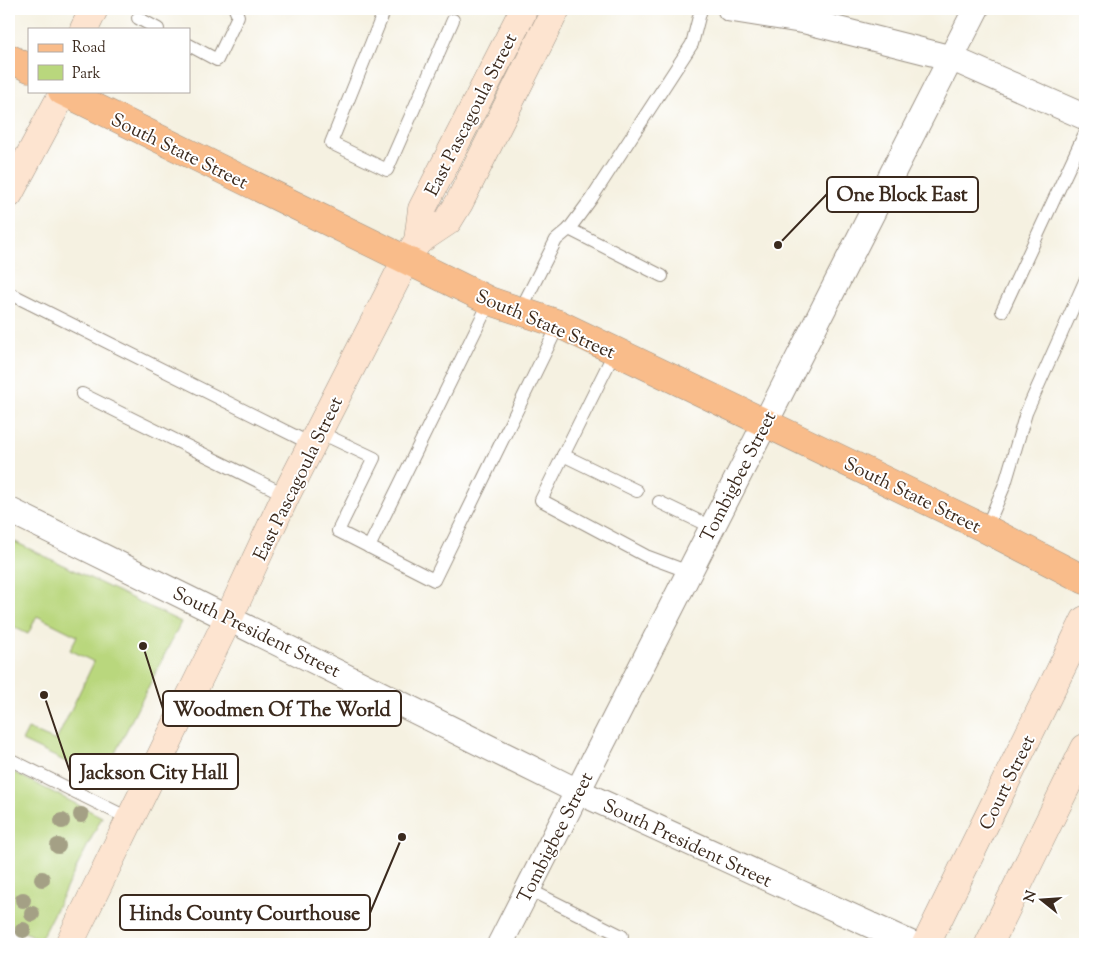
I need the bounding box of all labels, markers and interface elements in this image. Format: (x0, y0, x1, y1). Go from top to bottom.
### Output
legend (28, 28, 190, 92)
street label: East Pascagoula Street (419, 29, 525, 201)
text: Road (72, 38, 106, 59)
text: Park (72, 64, 101, 85)
street label: South State Street (106, 107, 252, 197)
callout: One Block East (827, 177, 978, 212)
text: One Block East (836, 182, 968, 211)
street label: South State Street (471, 284, 619, 367)
street label: East Pascagoula Street (248, 392, 351, 566)
street label: Tombigbee Street (695, 407, 784, 547)
street label: South State Street (839, 451, 985, 541)
street label: South President Street (167, 581, 345, 686)
callout: Woodmen Of The World (163, 691, 401, 726)
text: Woodmen Of The World (173, 697, 392, 726)
street label: Court Street (974, 731, 1043, 835)
callout: Jackson City Hall (70, 754, 238, 789)
text: Jackson City Hall (78, 760, 228, 789)
street label: Tombigbee Street (512, 768, 601, 908)
street label: South President Street (598, 793, 776, 896)
north arrow (1016, 876, 1066, 926)
text: N (1020, 889, 1043, 905)
callout: Hinds County Courthouse (120, 895, 370, 930)
text: Hinds County Courthouse (130, 901, 360, 930)

